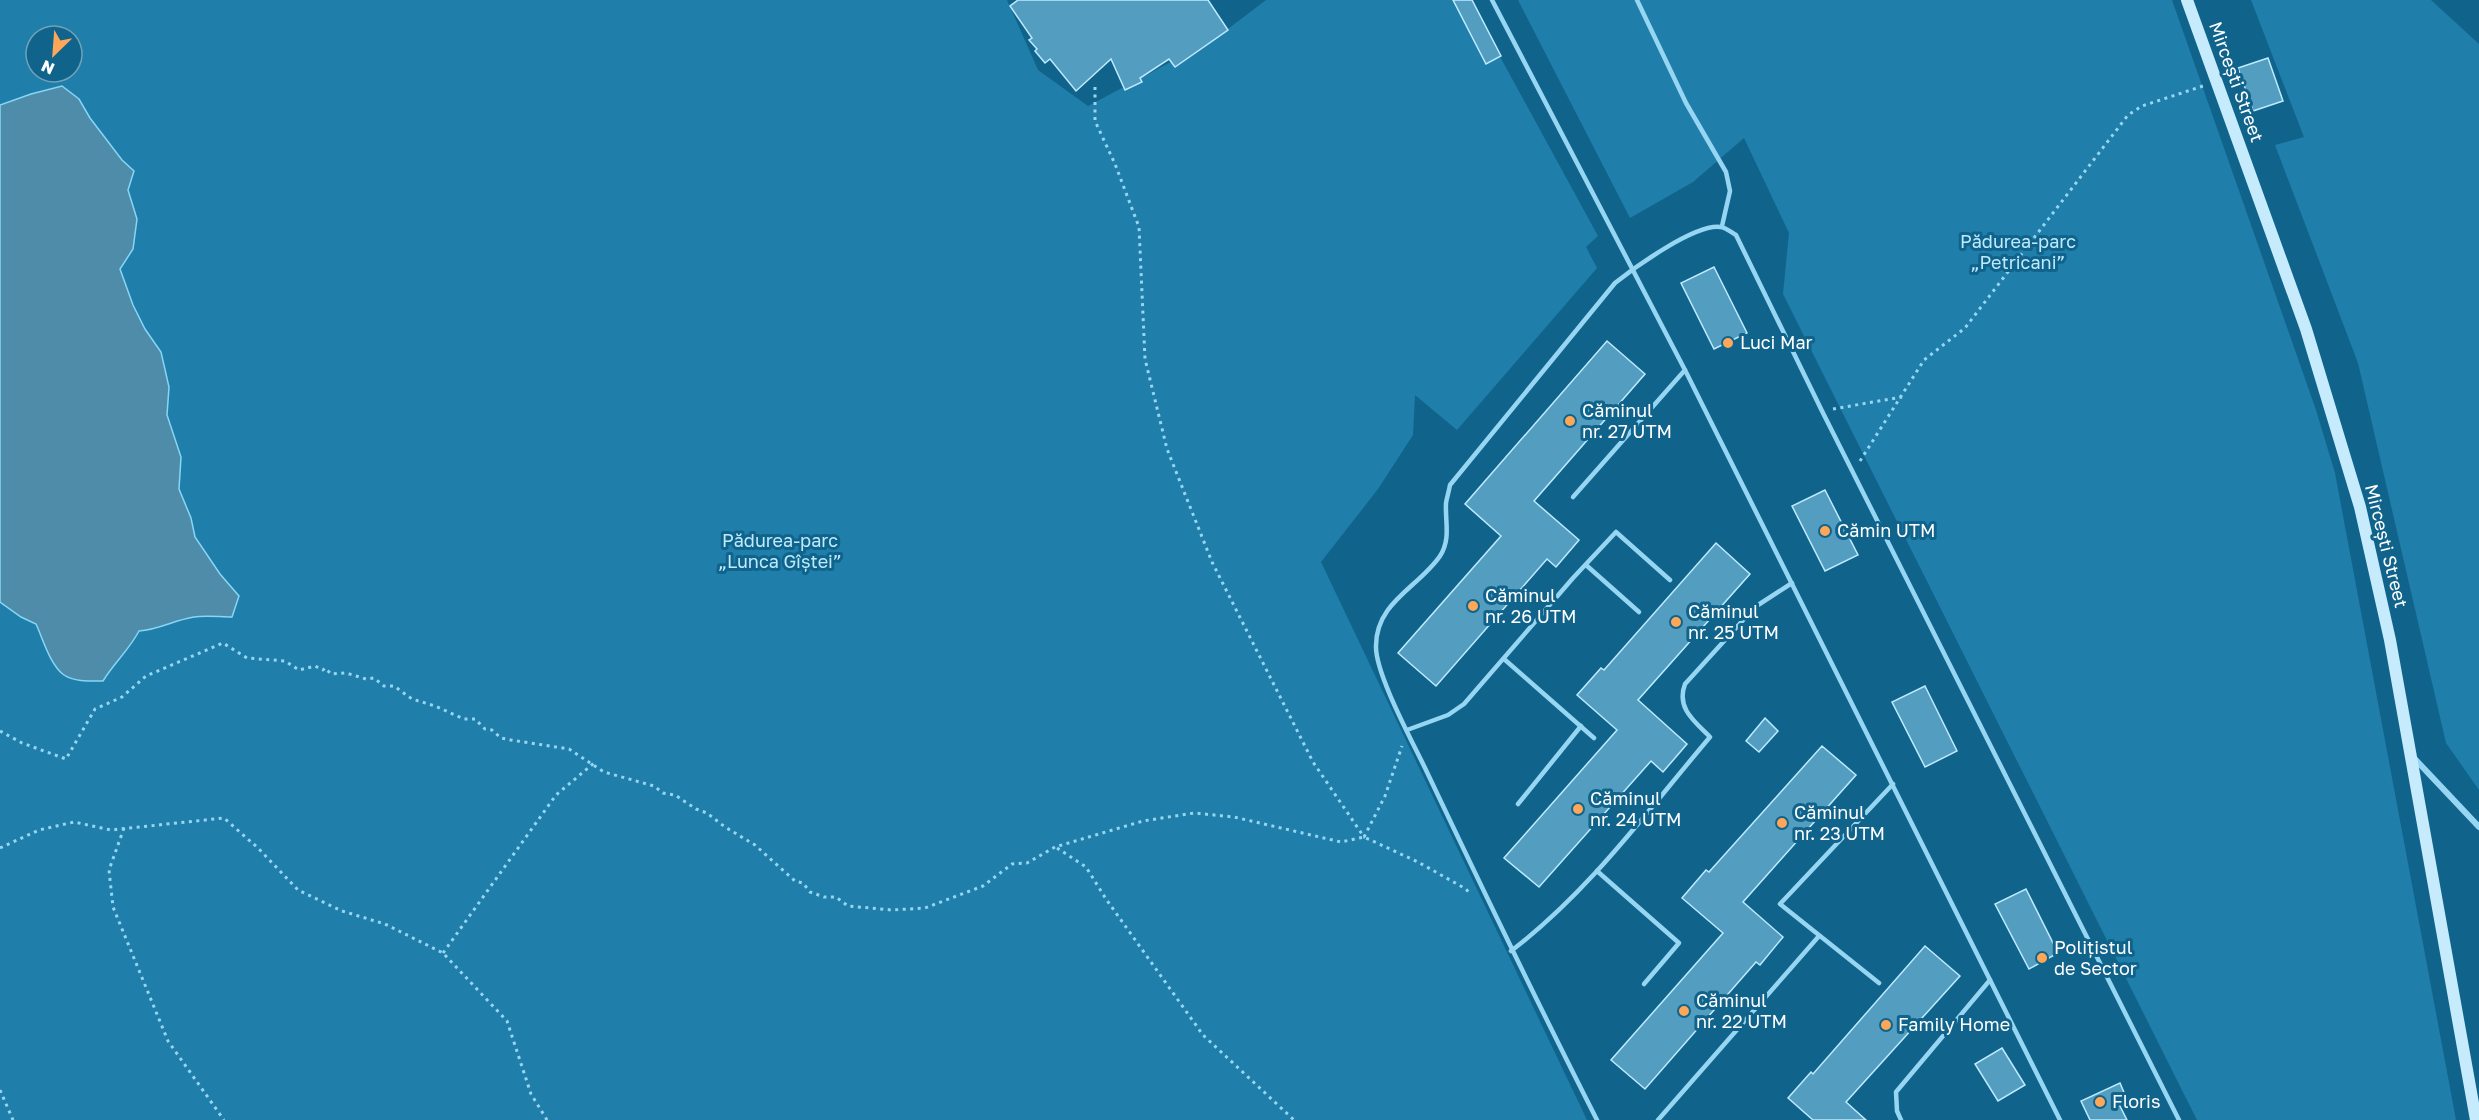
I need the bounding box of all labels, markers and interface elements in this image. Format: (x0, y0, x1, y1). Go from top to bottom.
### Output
street label: Mircești Street (2205, 18, 2269, 145)
north arrow (24, 24, 84, 84)
text: N (38, 56, 57, 79)
park label: Pădurea-parc „Petricani” (1960, 230, 2076, 273)
place label: Luci Mar (1740, 331, 1813, 353)
marker: Luci Mar (1721, 336, 1735, 350)
place label: Căminul nr. 27 UTM (1582, 399, 1672, 442)
marker: Căminul nr. 27 UTM (1563, 414, 1577, 428)
street label: Mircești Street (2361, 482, 2413, 610)
place label: Cămin UTM (1837, 519, 1936, 541)
marker: Cămin UTM (1818, 524, 1832, 538)
park label: Pădurea-parc „Lunca Gîștei” (718, 529, 842, 572)
place label: Căminul nr. 26 UTM (1485, 584, 1576, 627)
marker: Căminul nr. 26 UTM (1466, 599, 1480, 613)
place label: Căminul nr. 25 UTM (1688, 600, 1779, 643)
marker: Căminul nr. 25 UTM (1669, 615, 1683, 629)
place label: Căminul nr. 24 UTM (1590, 787, 1682, 830)
place label: Căminul nr. 23 UTM (1794, 801, 1885, 844)
marker: Căminul nr. 24 UTM (1571, 802, 1585, 816)
marker: Căminul nr. 23 UTM (1775, 816, 1789, 830)
place label: Polițistul de Sector (2054, 936, 2137, 979)
marker: Polițistul de Sector (2035, 951, 2049, 965)
place label: Căminul nr. 22 UTM (1696, 989, 1787, 1032)
marker: Căminul nr. 22 UTM (1677, 1004, 1691, 1018)
place label: Family Home (1898, 1013, 2010, 1035)
marker: Family Home (1879, 1018, 1893, 1032)
place label: Floris (2112, 1090, 2160, 1112)
marker: Floris (2093, 1095, 2107, 1109)

